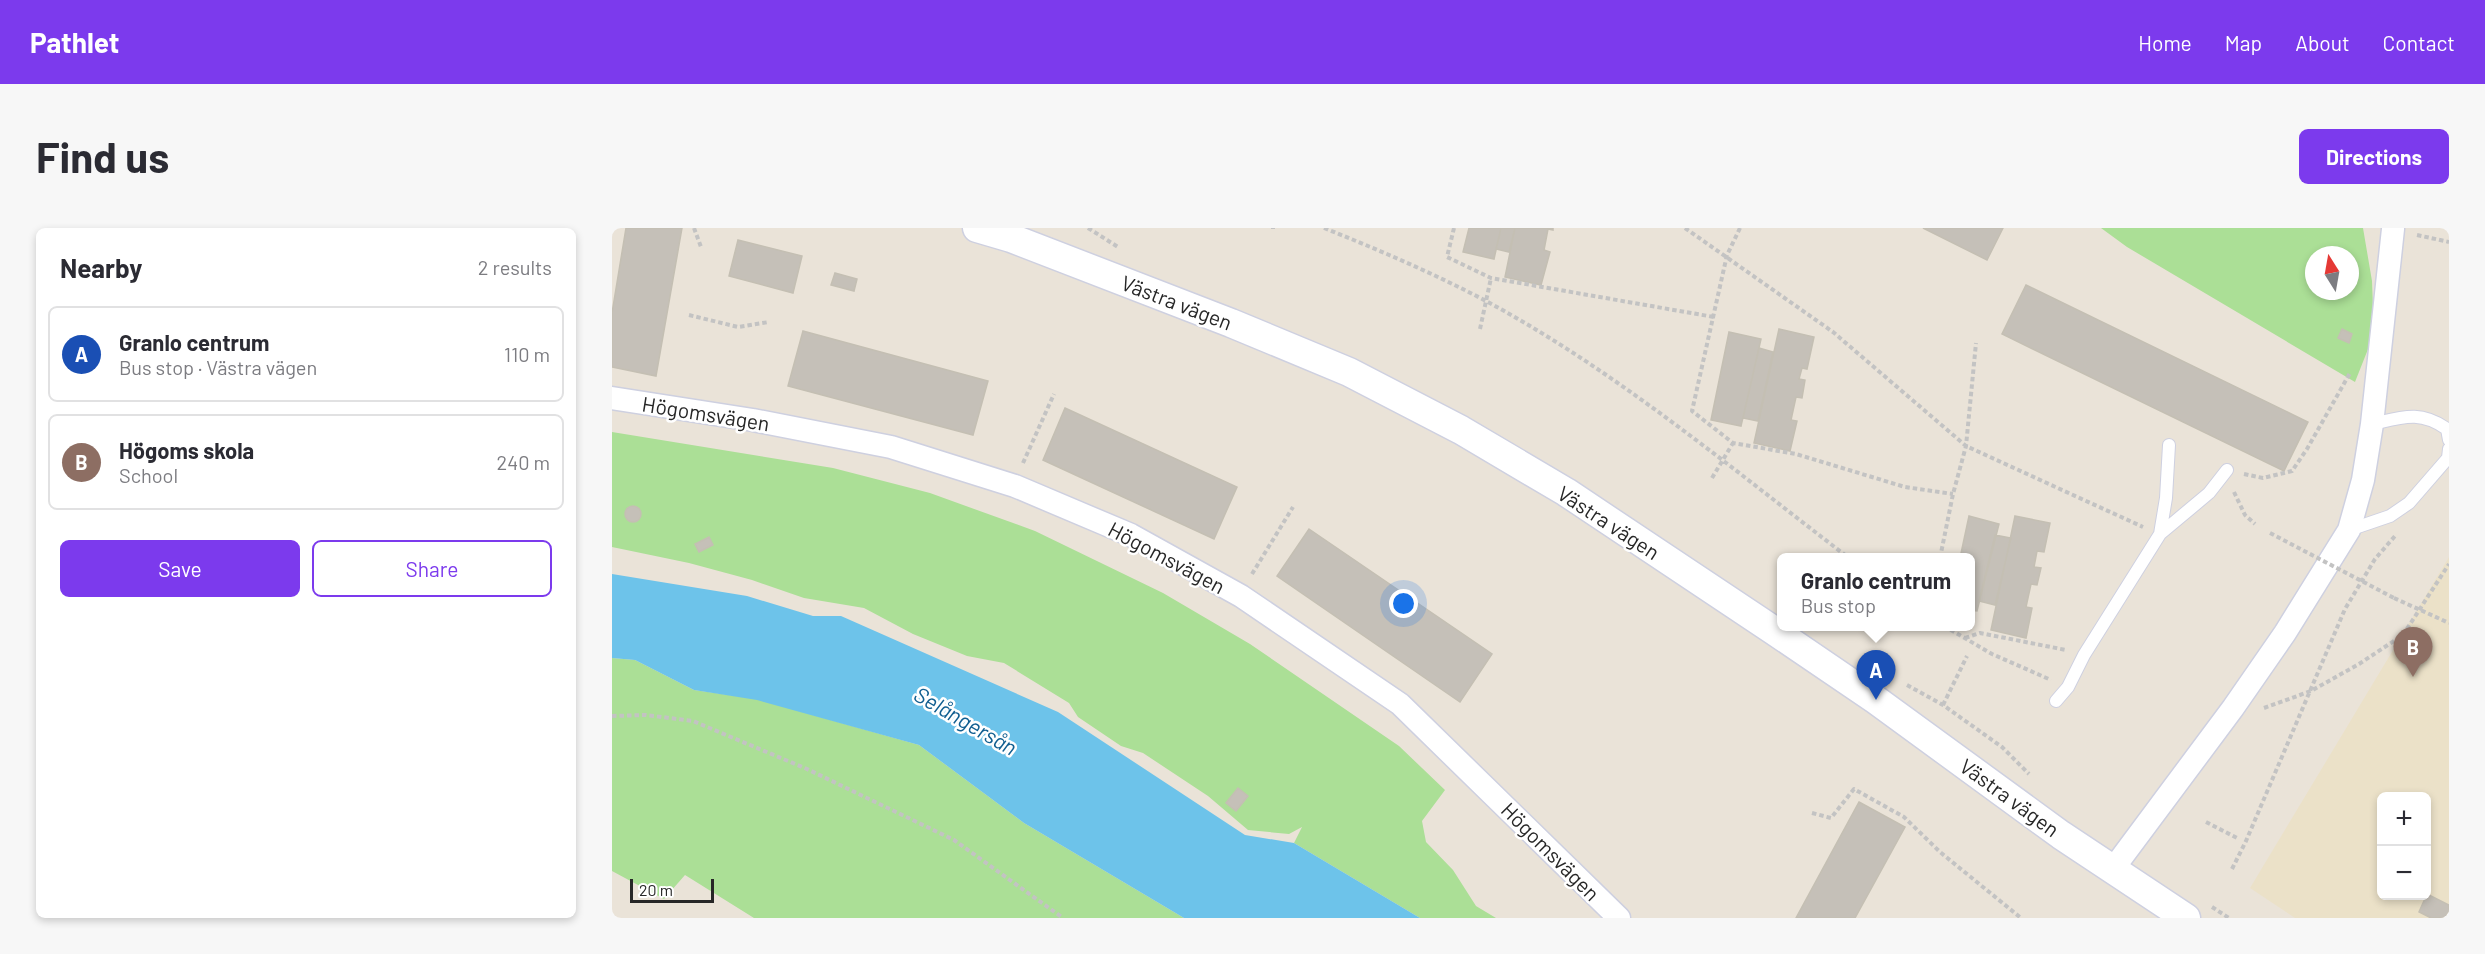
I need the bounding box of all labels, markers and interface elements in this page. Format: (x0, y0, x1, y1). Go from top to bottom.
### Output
text: Pathlet (30, 25, 119, 59)
text: Home (2138, 30, 2192, 55)
text: Map (2225, 30, 2262, 55)
text: About (2295, 30, 2350, 55)
text: Contact (2383, 30, 2455, 55)
button: Directions (2299, 129, 2449, 184)
text: Find us (36, 131, 169, 181)
north arrow (2305, 246, 2359, 300)
text: Nearby (60, 252, 142, 283)
text: 2 results (478, 255, 552, 279)
street label: Västra vägen (1118, 269, 1236, 335)
text: Granlo centrum (119, 329, 269, 355)
text: A (75, 342, 88, 366)
text: 110 m (504, 342, 550, 366)
text: Bus stop · Västra vägen (119, 355, 317, 379)
street label: Högomsvägen (640, 391, 772, 435)
text: Högoms skola (119, 437, 254, 463)
text: B (75, 450, 88, 474)
text: 240 m (496, 450, 550, 474)
text: School (119, 463, 178, 487)
street label: Västra vägen (1553, 480, 1665, 564)
street label: Högomsvägen (1104, 516, 1230, 598)
button: Save (60, 540, 300, 597)
button: Share (312, 540, 552, 597)
popup (1777, 553, 1975, 631)
text: Granlo centrum (1801, 567, 1951, 593)
your location (1389, 589, 1418, 618)
text: Bus stop (1801, 593, 1876, 617)
pin: B (2394, 628, 2432, 677)
pin: A (1856, 650, 1896, 700)
water label: Selångersån (910, 680, 1022, 760)
street label: Västra vägen (1956, 753, 2064, 841)
map controls (2377, 792, 2431, 900)
button: + (2377, 792, 2431, 846)
street label: Högomsvägen (1497, 797, 1605, 905)
button: − (2377, 846, 2431, 900)
scale bar (630, 876, 714, 904)
text: 20 m (639, 880, 673, 899)

